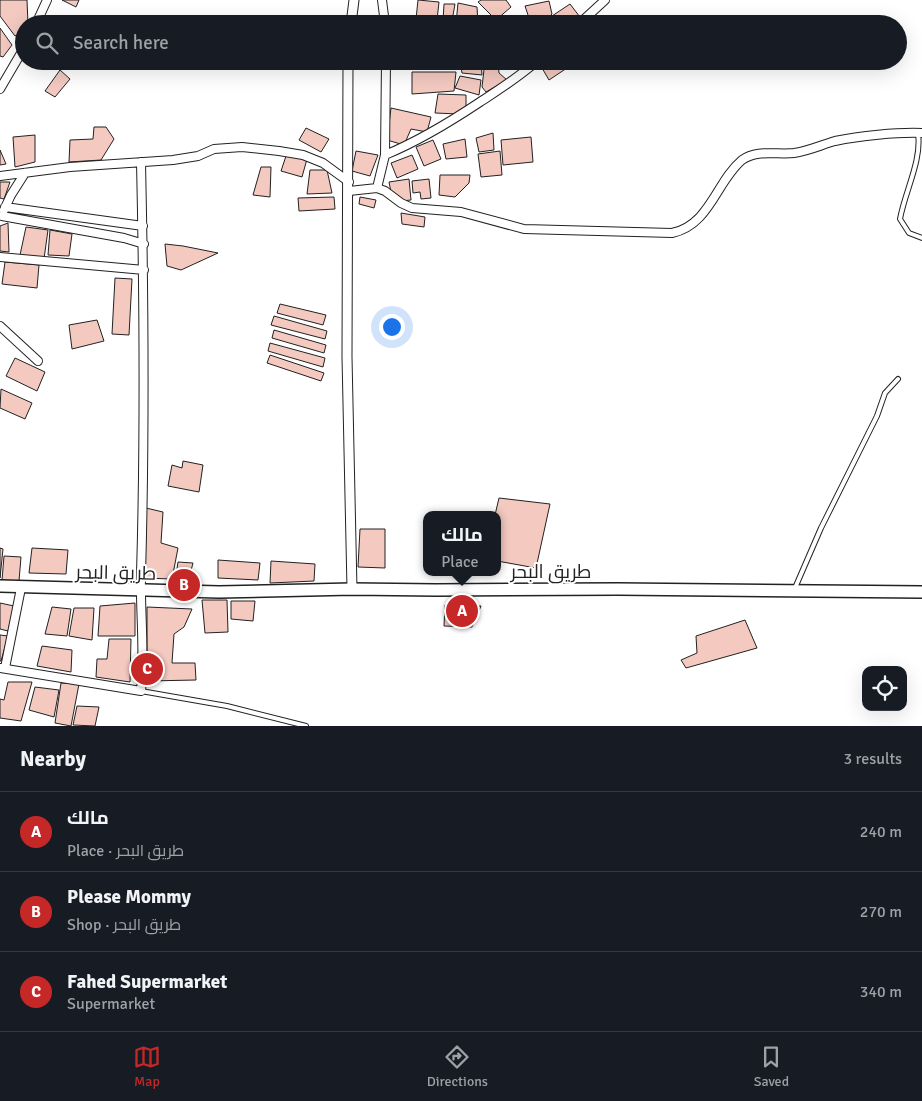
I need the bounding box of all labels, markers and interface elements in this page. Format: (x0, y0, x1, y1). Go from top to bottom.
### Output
search box (15, 15, 907, 70)
icon: search (33, 29, 61, 57)
text: Search here (73, 31, 169, 55)
your location (379, 314, 405, 340)
popup (423, 511, 501, 576)
text: مالك (441, 523, 483, 547)
text: Place (441, 552, 478, 572)
street label: طريق البحر (74, 560, 157, 586)
street label: طريق البحر (510, 560, 591, 584)
pin: B (168, 566, 200, 604)
pin: A (446, 592, 478, 630)
pin: C (131, 650, 163, 688)
map controls (862, 666, 907, 711)
button: locate (862, 666, 907, 711)
text: Nearby (20, 746, 86, 772)
text: 3 results (843, 749, 902, 769)
text: مالك (67, 806, 109, 830)
text: A (31, 822, 41, 842)
text: 240 m (860, 822, 902, 842)
text: Place · طريق البحر (67, 841, 184, 861)
text: Please Mommy (67, 885, 191, 909)
text: B (31, 902, 41, 922)
text: 270 m (860, 902, 902, 922)
text: Shop · طريق البحر (67, 915, 181, 935)
text: Fahed Supermarket (67, 970, 227, 994)
text: C (31, 982, 41, 1002)
text: 340 m (860, 982, 902, 1002)
text: Supermarket (67, 994, 155, 1014)
tab: Map (133, 1043, 161, 1090)
tab: Directions (427, 1043, 488, 1090)
tab: Saved (754, 1043, 789, 1090)

